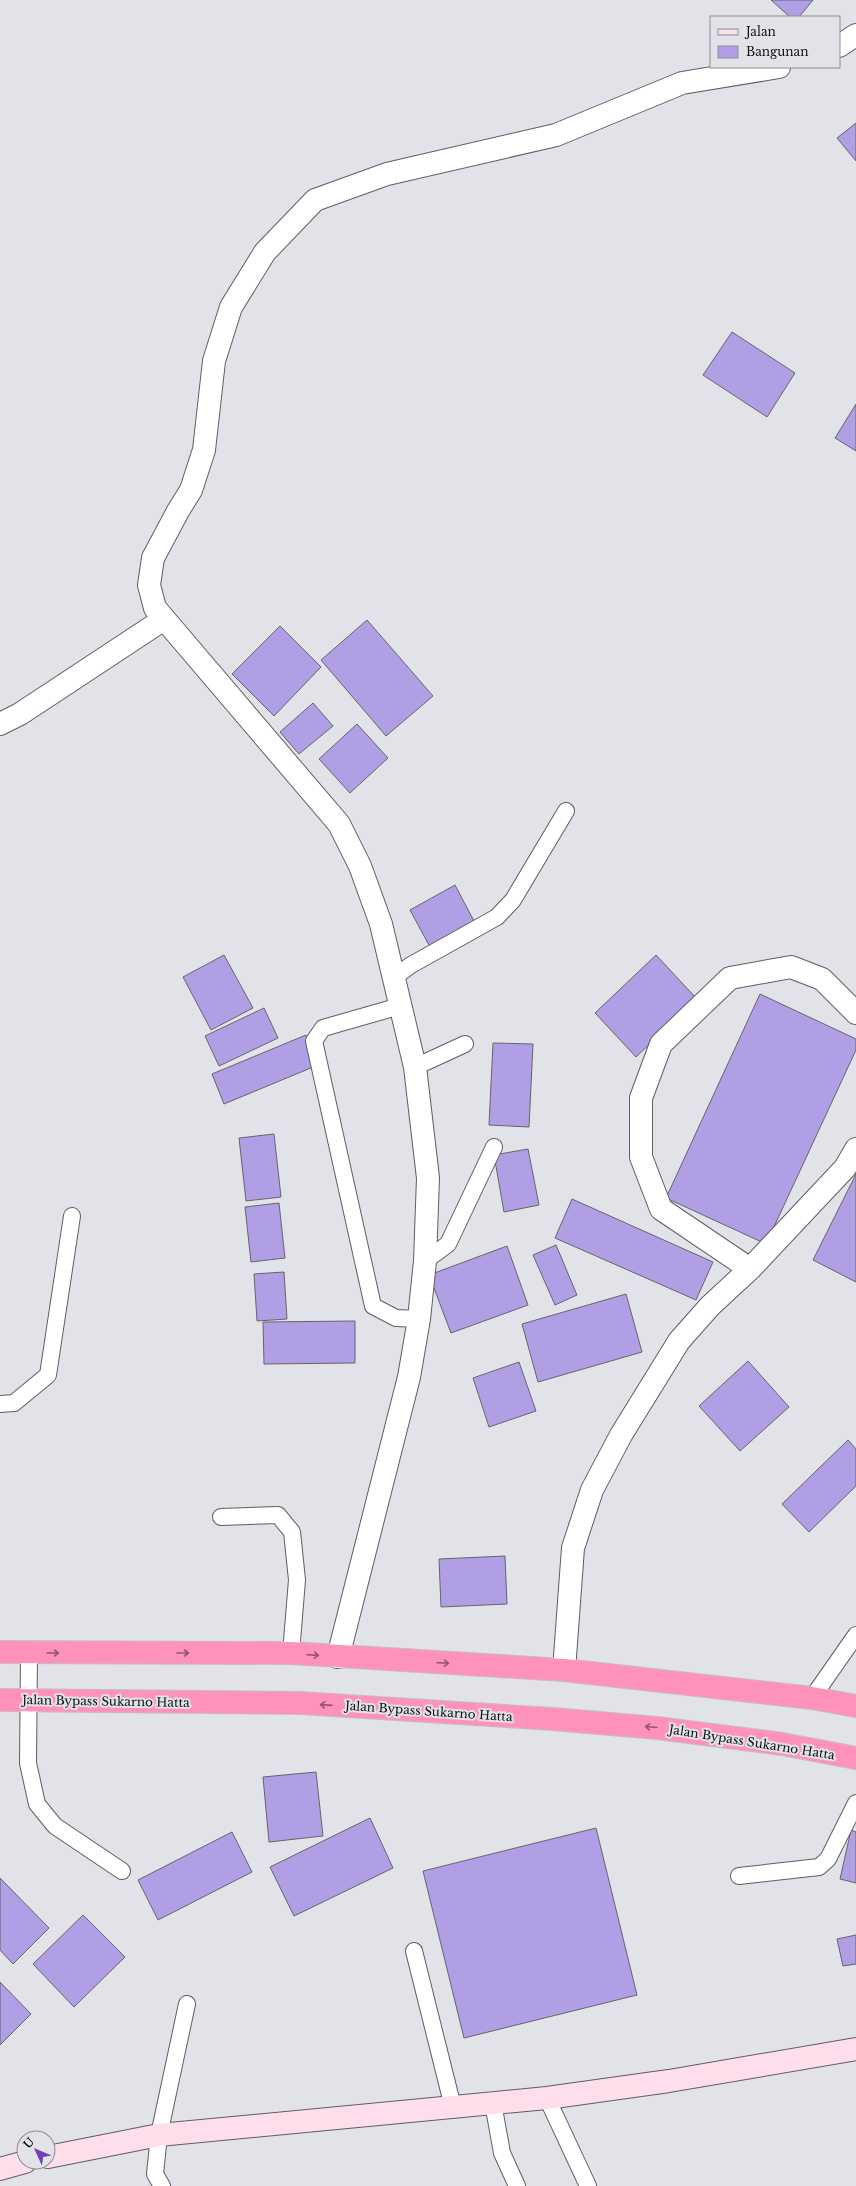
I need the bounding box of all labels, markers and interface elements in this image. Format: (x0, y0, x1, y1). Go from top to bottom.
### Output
legend (710, 16, 840, 68)
text: Jalan (744, 24, 776, 39)
text: Bangunan (746, 44, 809, 59)
one-way arrow (46, 1649, 59, 1657)
one-way arrow (176, 1649, 189, 1657)
one-way arrow (306, 1651, 319, 1658)
one-way arrow (436, 1659, 449, 1666)
street label: Jalan Bypass Sukarno Hatta (20, 1692, 190, 1710)
street label: Jalan Bypass Sukarno Hatta (343, 1698, 513, 1724)
one-way arrow (320, 1701, 333, 1708)
street label: Jalan Bypass Sukarno Hatta (666, 1721, 836, 1763)
one-way arrow (645, 1724, 658, 1731)
north arrow (16, 2130, 56, 2170)
text: U (20, 2134, 37, 2151)

